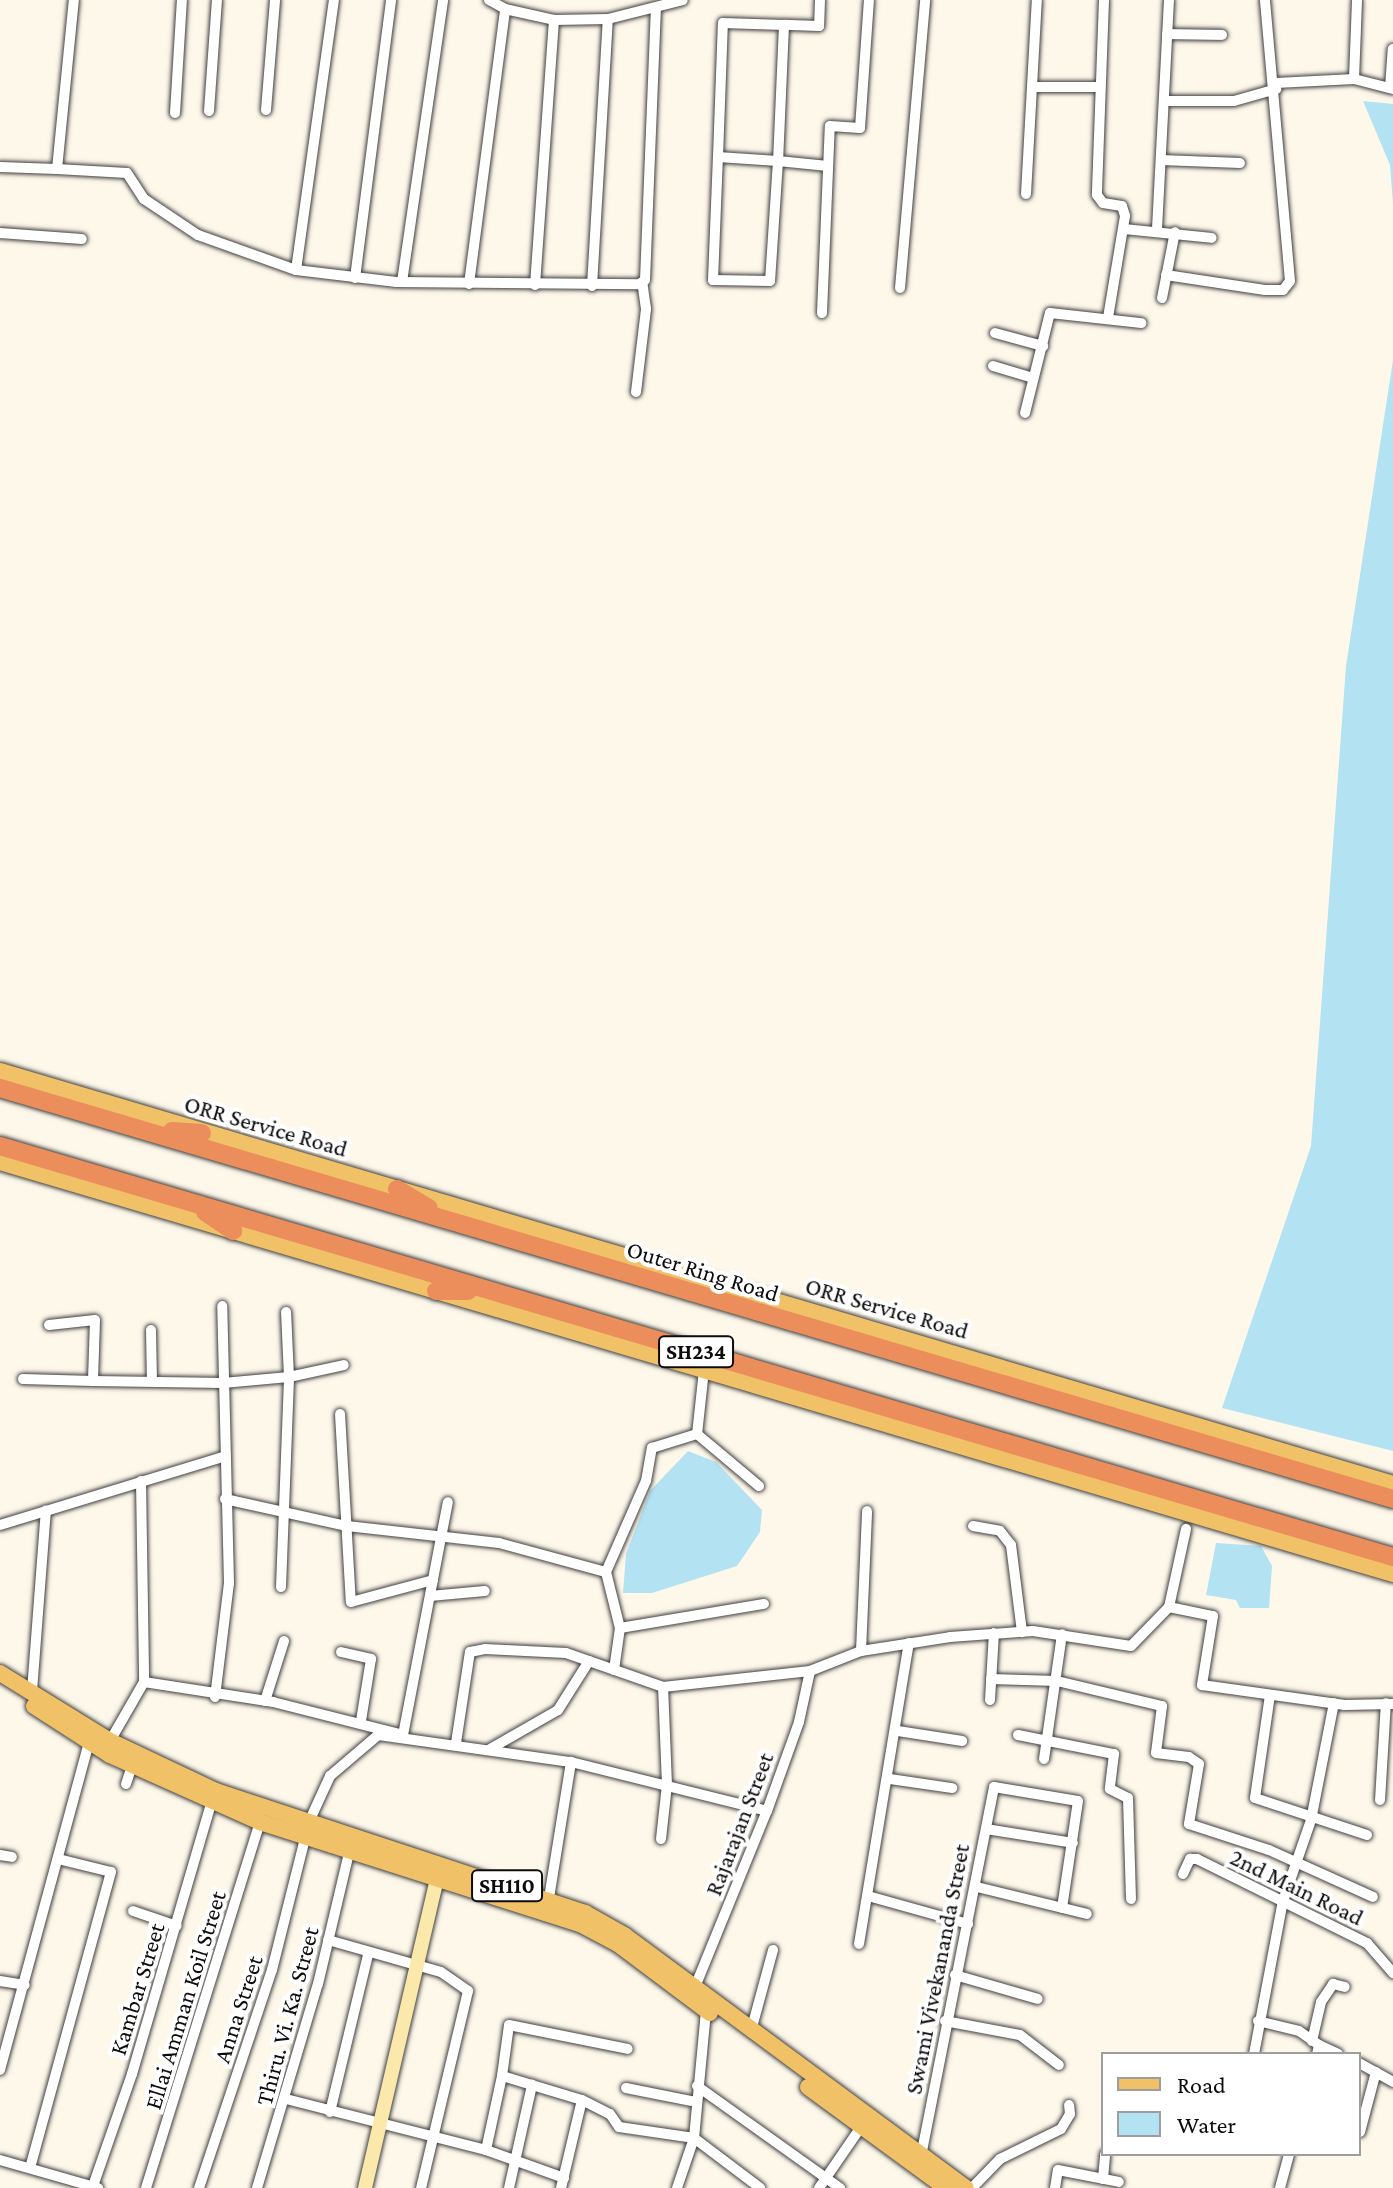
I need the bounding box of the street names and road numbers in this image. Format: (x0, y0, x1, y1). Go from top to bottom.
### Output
street label: ORR Service Road (181, 1089, 351, 1163)
street label: Outer Ring Road (624, 1234, 782, 1308)
street label: ORR Service Road (802, 1271, 972, 1345)
road number: SH234 (658, 1334, 734, 1370)
street label: Rajarajan Street (699, 1748, 779, 1900)
street label: Swami Vivekananda Street (899, 1841, 975, 2097)
street label: 2nd Main Road (1226, 1842, 1368, 1932)
road number: SH110 (471, 1868, 543, 1904)
street label: Ellai Amman Koil Street (138, 1887, 232, 2113)
street label: Kambar Street (103, 1919, 171, 2059)
street label: Thiru. Vi. Ka. Street (249, 1923, 325, 2109)
street label: Anna Street (207, 1952, 269, 2066)

